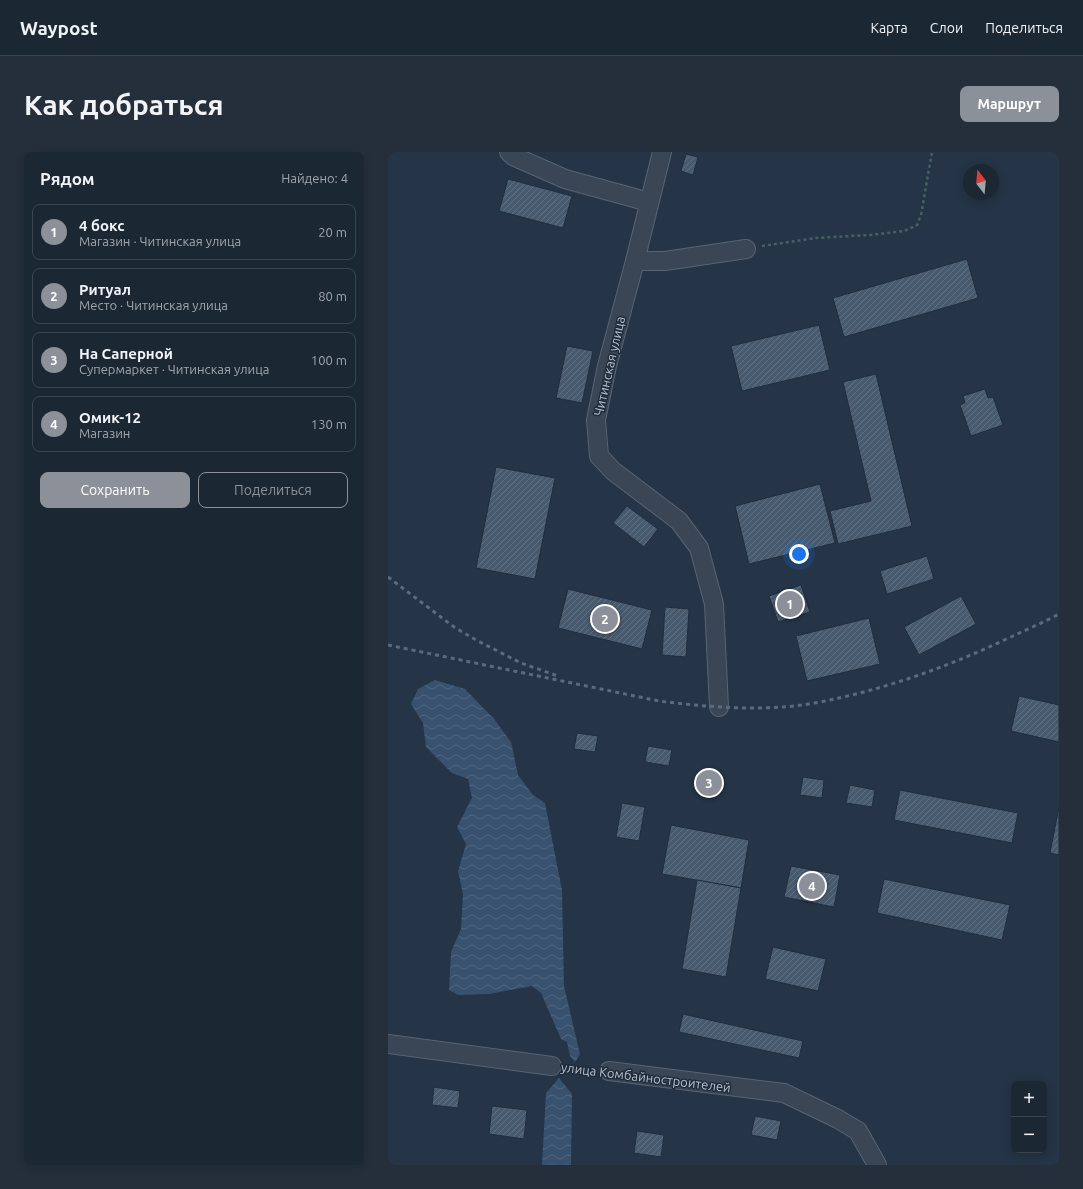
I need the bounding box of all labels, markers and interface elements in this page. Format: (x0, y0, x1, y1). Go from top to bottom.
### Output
text: Waypost (20, 17, 98, 39)
text: Карта (870, 20, 908, 36)
text: Слои (930, 20, 963, 36)
text: Поделиться (985, 20, 1063, 36)
button: Маршрут (960, 86, 1059, 122)
text: Как добраться (24, 89, 223, 120)
north arrow (963, 164, 999, 200)
text: Рядом (40, 169, 95, 188)
text: Найдено: 4 (281, 171, 348, 185)
text: 4 бокс (79, 217, 125, 234)
text: 1 (50, 225, 58, 239)
text: 20 m (318, 225, 347, 239)
text: Магазин · Читинская улица (79, 234, 241, 248)
text: Ритуал (79, 281, 131, 298)
text: 2 (50, 289, 58, 303)
text: 80 m (318, 289, 347, 303)
text: Место · Читинская улица (79, 298, 228, 312)
street label: Читинская улица (591, 315, 627, 417)
text: На Саперной (79, 345, 173, 362)
text: 3 (50, 353, 58, 367)
text: 100 m (311, 353, 347, 367)
text: Супермаркет · Читинская улица (79, 362, 270, 376)
text: Омик-12 (79, 409, 141, 426)
text: 4 (50, 417, 58, 431)
text: 130 m (311, 417, 347, 431)
text: Магазин (79, 426, 130, 440)
button: Сохранить (40, 472, 190, 508)
button: Поделиться (198, 472, 348, 508)
your location (789, 544, 809, 564)
pin: 1 (777, 589, 803, 619)
pin: 2 (592, 604, 618, 634)
pin: 3 (696, 768, 722, 798)
pin: 4 (799, 871, 825, 901)
street label: улица Комбайностроителей (560, 1060, 732, 1094)
map controls (1011, 1081, 1047, 1153)
button: + (1011, 1081, 1047, 1117)
button: − (1011, 1117, 1047, 1153)

